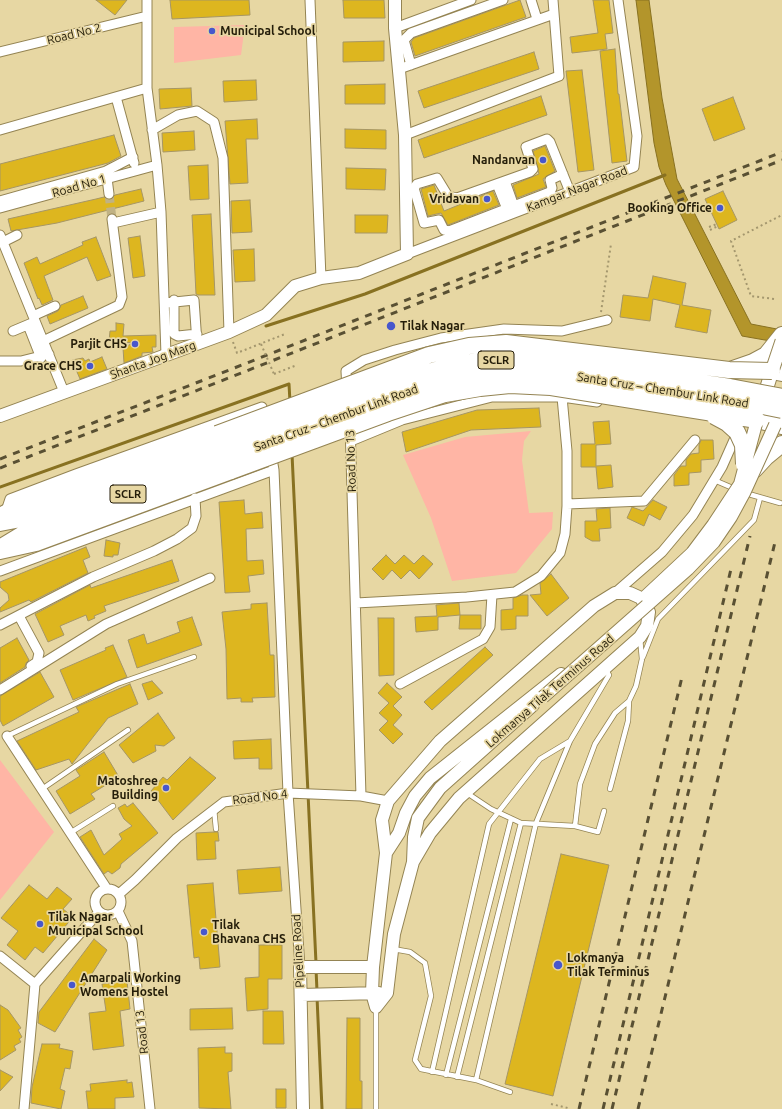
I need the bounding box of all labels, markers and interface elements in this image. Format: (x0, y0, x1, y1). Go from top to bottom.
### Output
street label: Road No 2 (45, 20, 103, 48)
place label: Municipal School (220, 24, 315, 38)
marker: Municipal School (207, 26, 217, 36)
place label: Nandanvan (472, 153, 535, 167)
marker: Nandanvan (538, 155, 548, 165)
street label: Kamgar Nagar Road (524, 163, 630, 215)
street label: Road No 1 (50, 171, 108, 201)
place label: Vridavan (429, 192, 479, 206)
marker: Vridavan (482, 194, 492, 204)
place label: Booking Office (627, 201, 712, 215)
marker: Booking Office (715, 203, 725, 213)
place label: Tilak Nagar (400, 319, 465, 333)
marker: Tilak Nagar (385, 320, 397, 332)
place label: Parjit CHS (70, 337, 127, 351)
street label: Shanta Jog Marg (108, 338, 198, 382)
marker: Parjit CHS (130, 339, 140, 349)
road number: SCLR (478, 351, 514, 369)
place label: Grace CHS (24, 359, 82, 373)
marker: Grace CHS (85, 361, 95, 371)
street label: Santa Cruz – Chembur Link Road (576, 369, 750, 411)
street label: Santa Cruz – Chembur Link Road (252, 382, 420, 454)
street label: Road No 13 (343, 430, 359, 492)
road number: SCLR (110, 485, 146, 503)
street label: Lokmanya Tilak Terminus Road (483, 631, 617, 751)
place label: Matoshree Building (97, 774, 158, 802)
marker: Matoshree Building (161, 783, 171, 793)
street label: Road No 4 (232, 786, 288, 808)
place label: Tilak Nagar Municipal School (48, 910, 143, 938)
street label: Pipeline Road (289, 914, 307, 988)
place label: Tilak Bhavana CHS (212, 918, 286, 946)
marker: Tilak Nagar Municipal School (35, 919, 45, 929)
marker: Tilak Bhavana CHS (199, 927, 209, 937)
place label: Lokmanya Tilak Terminus (567, 951, 649, 979)
marker: Lokmanya Tilak Terminus (552, 959, 564, 971)
place label: Amarpali Working Womens Hostel (80, 971, 181, 999)
marker: Amarpali Working Womens Hostel (67, 980, 77, 990)
street label: Road 13 (133, 1009, 151, 1055)

